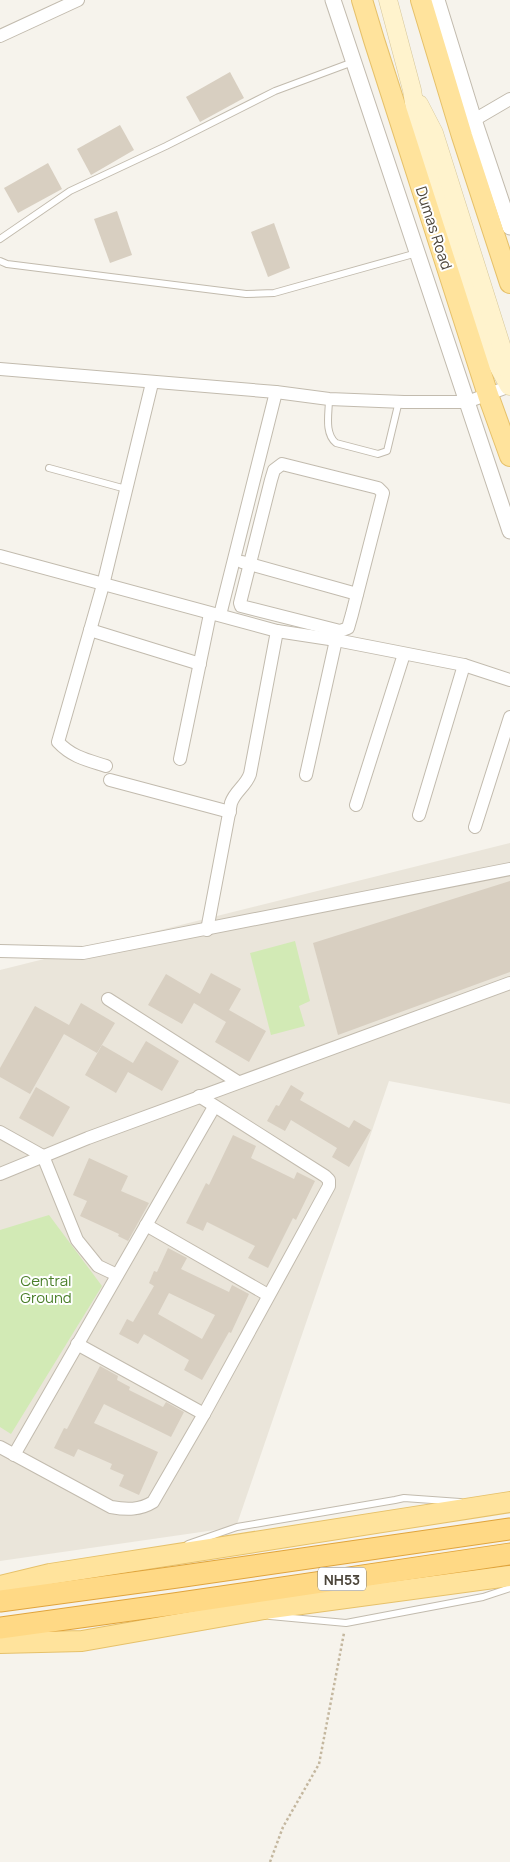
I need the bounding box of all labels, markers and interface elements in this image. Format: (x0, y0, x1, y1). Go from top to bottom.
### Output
street label: Dumas Road (411, 184, 457, 272)
park label: Central Ground (20, 1270, 72, 1308)
road number: NH53 (318, 1568, 366, 1590)

